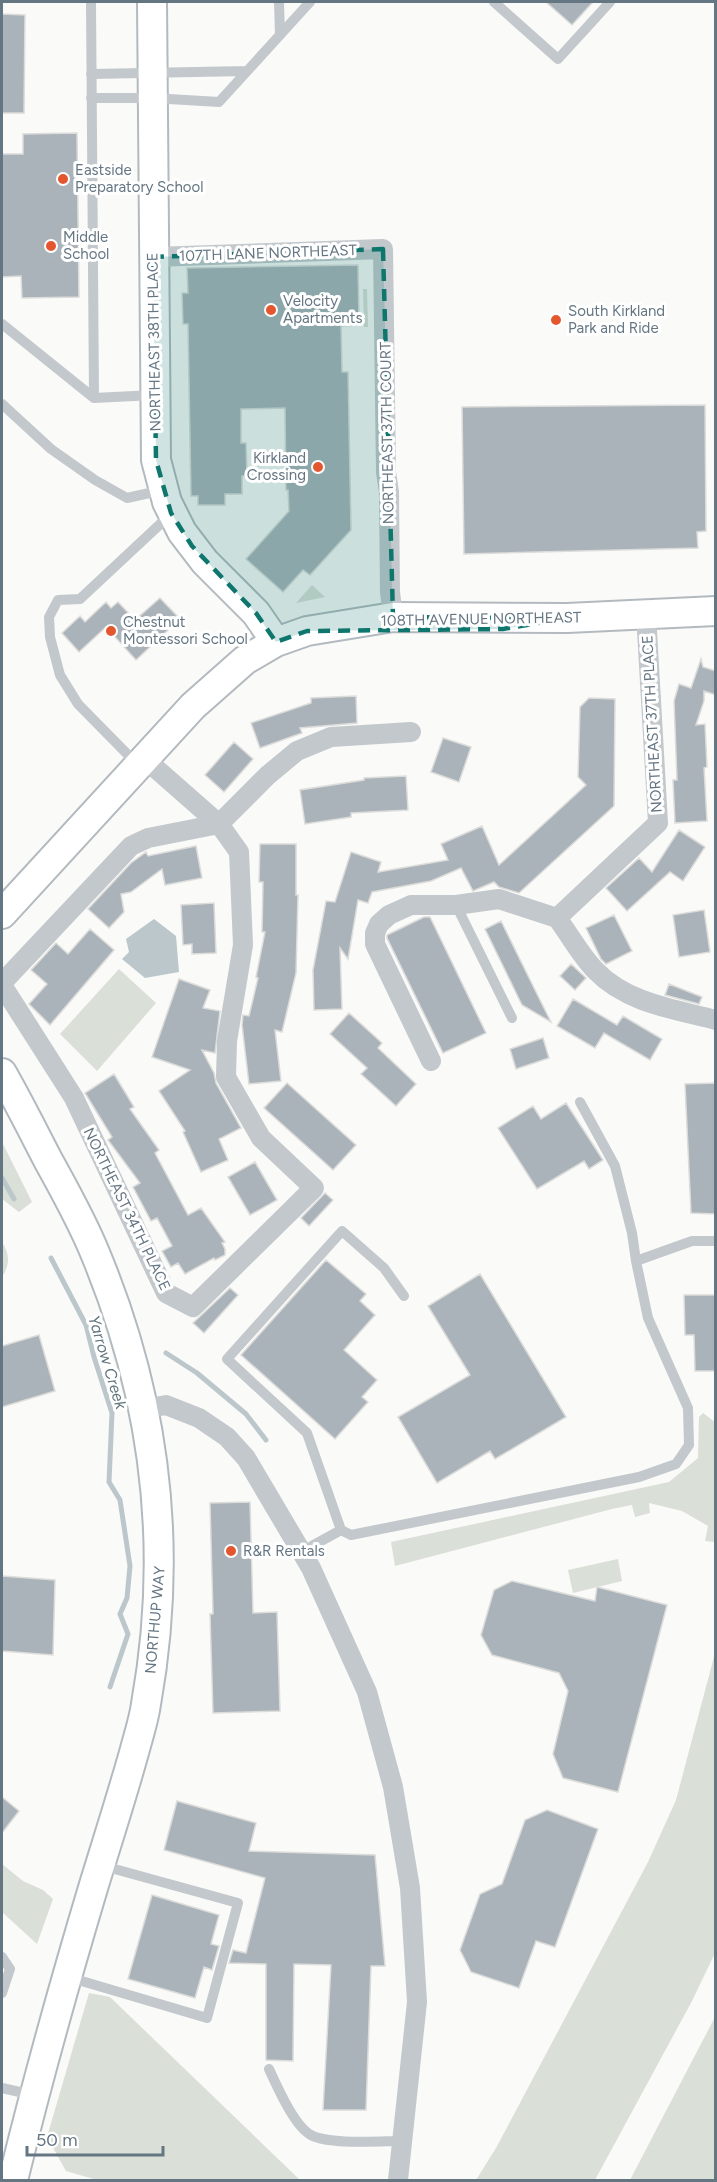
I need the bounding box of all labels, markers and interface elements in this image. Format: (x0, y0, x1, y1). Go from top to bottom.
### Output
place label: Eastside Preparatory School (75, 161, 204, 196)
marker: Eastside Preparatory School (56, 172, 70, 186)
place label: Middle School (63, 228, 109, 263)
marker: Middle School (44, 239, 58, 253)
street label: 107TH LANE NORTHEAST (179, 241, 358, 265)
street label: NORTHEAST 38TH PLACE (143, 252, 165, 432)
place label: Velocity Apartments (283, 292, 362, 327)
place label: South Kirkland Park and Ride (568, 302, 665, 337)
marker: Velocity Apartments (264, 303, 278, 317)
marker: South Kirkland Park and Ride (549, 313, 563, 327)
street label: NORTHEAST 37TH COURT (376, 341, 398, 524)
place label: Kirkland Crossing (247, 449, 306, 484)
marker: Kirkland Crossing (311, 460, 325, 474)
street label: 108TH AVENUE NORTHEAST (381, 608, 582, 630)
place label: Chestnut Montessori School (123, 613, 248, 648)
marker: Chestnut Montessori School (104, 624, 118, 638)
street label: NORTHEAST 37TH PLACE (638, 635, 666, 813)
street label: NORTHEAST 34TH PLACE (80, 1125, 174, 1293)
water label: Yarrow Creek (84, 1313, 131, 1412)
place label: R&R Rentals (243, 1542, 325, 1560)
marker: R&R Rentals (224, 1544, 238, 1558)
street label: NORTHUP WAY (141, 1565, 169, 1675)
scale bar (27, 2119, 164, 2157)
text: 50 m (36, 2129, 78, 2151)

